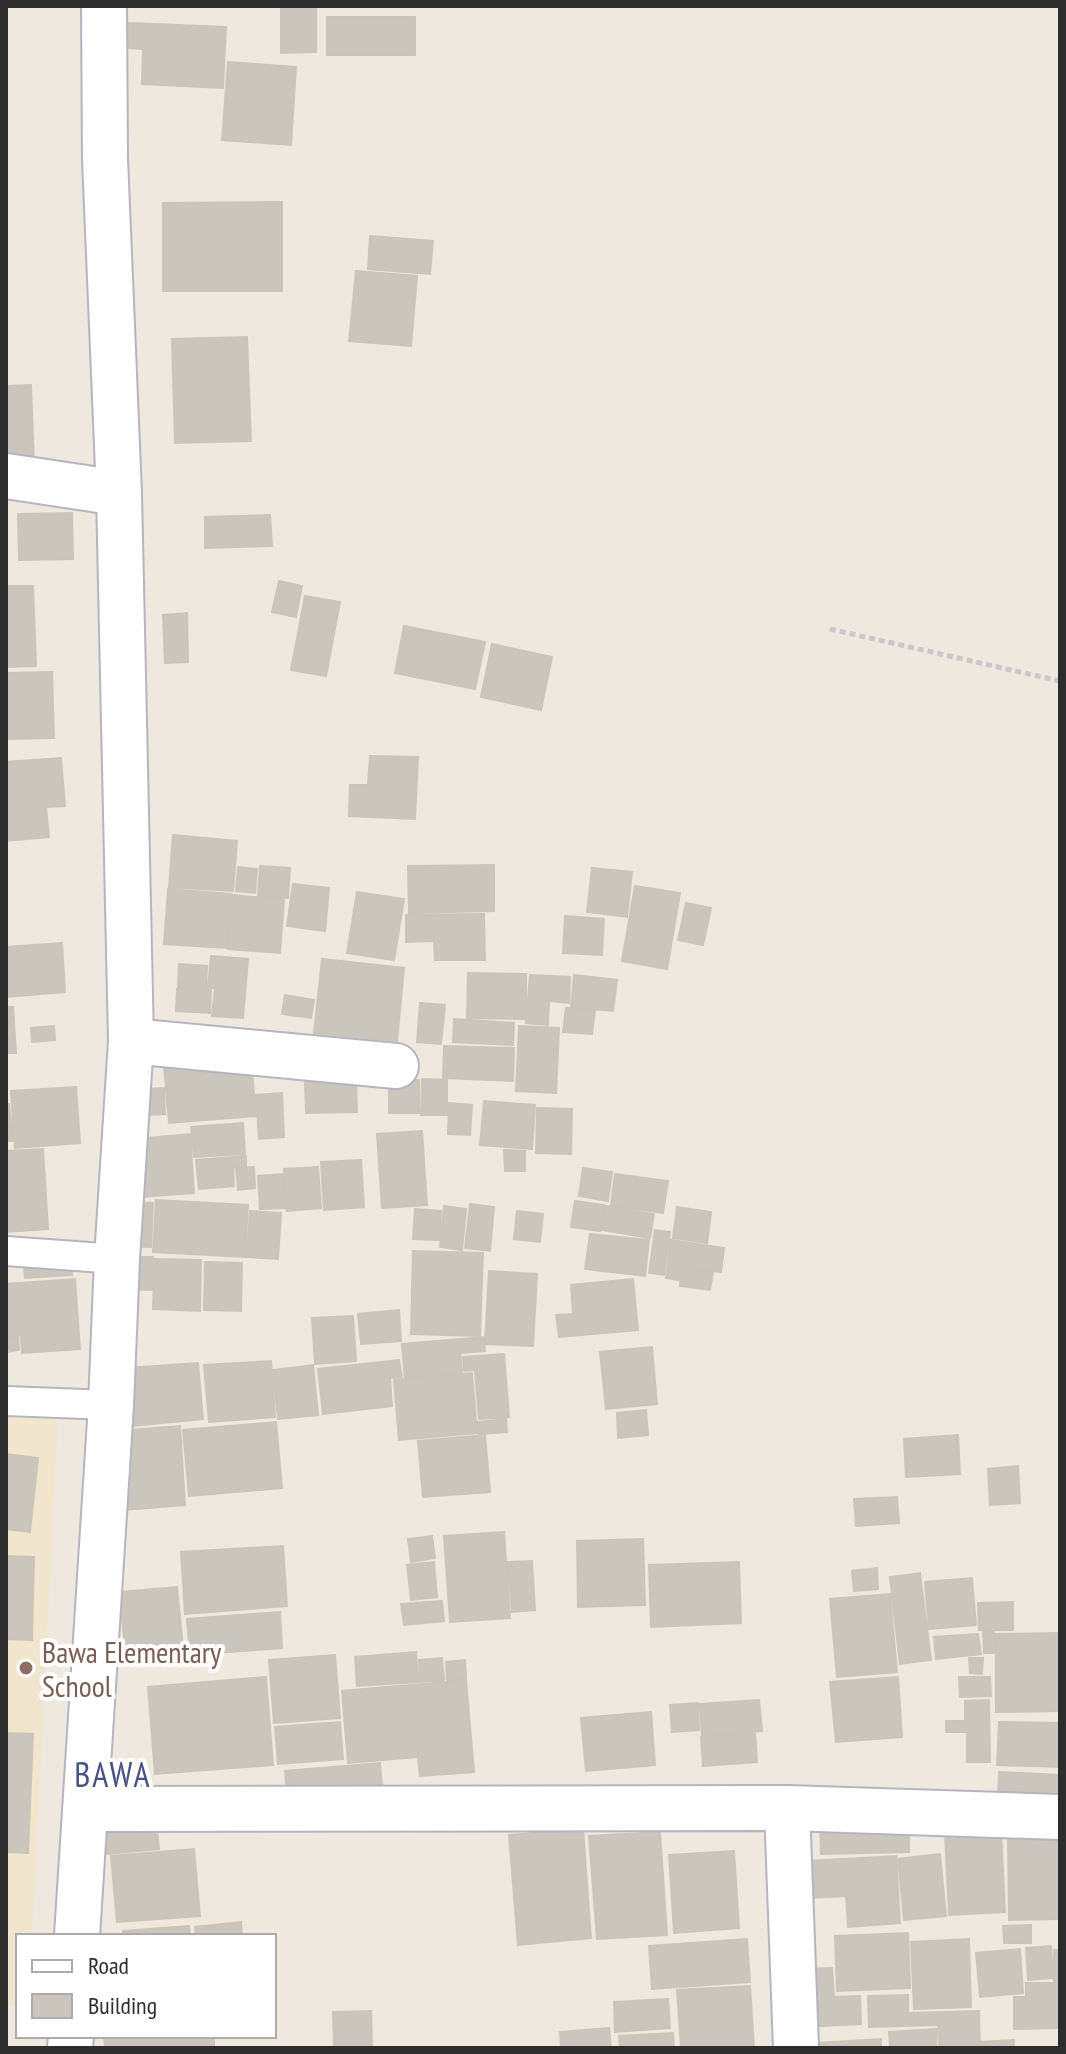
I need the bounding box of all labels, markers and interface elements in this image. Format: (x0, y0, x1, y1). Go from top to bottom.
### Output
place label: Bawa Elementary School (42, 1632, 222, 1705)
marker: Bawa Elementary School (17, 1659, 35, 1677)
district label: BAWA (74, 1752, 152, 1796)
legend (16, 1934, 276, 2038)
text: Road (88, 1950, 129, 1981)
text: Building (88, 1990, 157, 2021)

